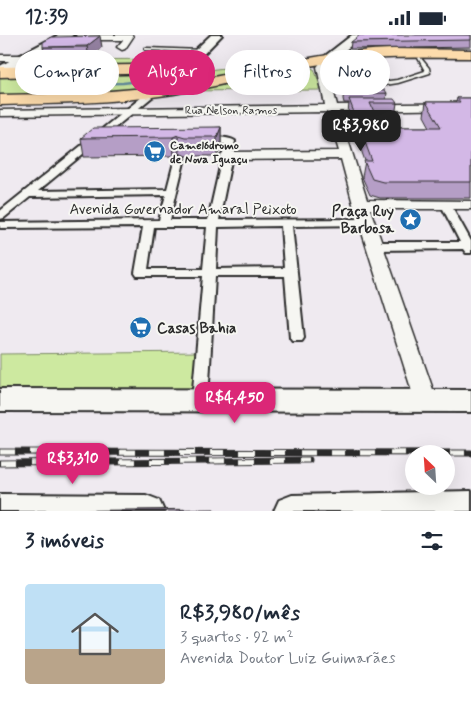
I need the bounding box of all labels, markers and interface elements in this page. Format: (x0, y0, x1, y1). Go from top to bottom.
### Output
text: 12:39 (25, 5, 69, 30)
chip: Comprar (15, 50, 119, 95)
chip: Alugar (129, 50, 215, 95)
chip: Filtros (225, 50, 310, 95)
chip: Novo (320, 50, 390, 95)
street label: Rua Nelson Ramos (185, 103, 278, 119)
pin: R$3,980 (315, 109, 407, 152)
text: R$3,980 (333, 115, 389, 136)
place label: Camelódromo de Nova Iguaçu (170, 138, 248, 168)
supermarket icon: Camelódromo de Nova Iguaçu (142, 140, 166, 164)
street label: Avenida Governador Amaral Peixoto (69, 200, 297, 220)
place label: Praça Ruy Barbosa (332, 202, 395, 239)
place icon: Praça Ruy Barbosa (398, 208, 422, 232)
supermarket icon: Casas Bahia (129, 316, 153, 340)
place label: Casas Bahia (157, 319, 236, 339)
pin: R$4,450 (189, 381, 281, 424)
text: R$4,450 (205, 387, 265, 408)
pin: R$3,310 (27, 443, 119, 485)
north arrow (405, 445, 455, 495)
map controls (405, 445, 455, 495)
text: R$3,310 (47, 448, 99, 469)
text: 3 imóveis (25, 527, 104, 555)
icon: filters (418, 527, 446, 555)
text: R$3,980/mês (180, 599, 300, 627)
icon: home (65, 604, 125, 664)
text: 3 quartos · 92 m² (180, 627, 294, 648)
text: Avenida Doutor Luiz Guimarães (180, 648, 396, 669)

